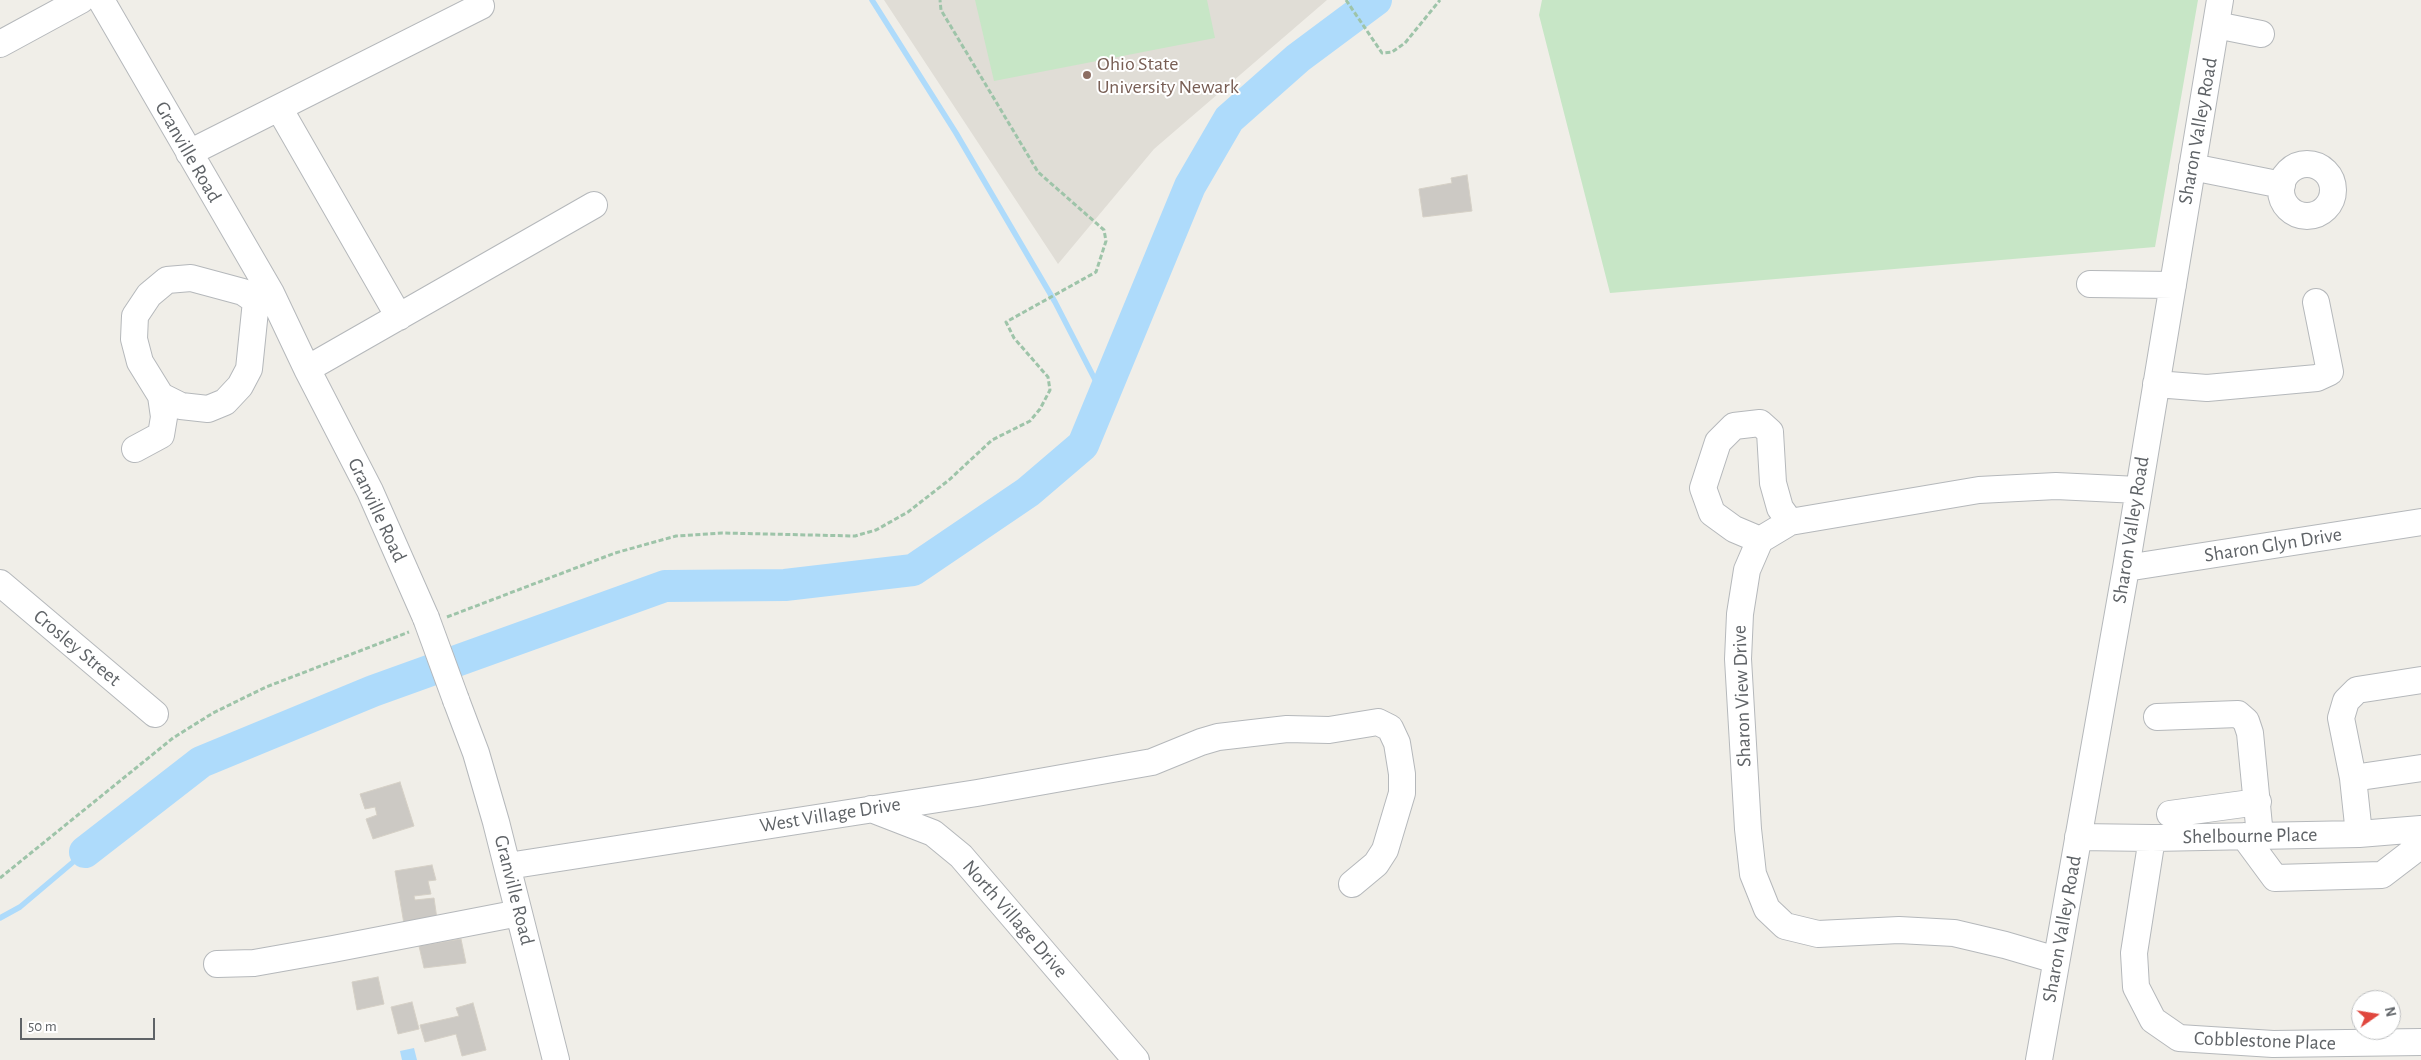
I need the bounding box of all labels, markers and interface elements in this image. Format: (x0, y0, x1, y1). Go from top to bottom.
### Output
place label: Ohio State University Newark (1097, 52, 1239, 99)
street label: Sharon Valley Road (2173, 56, 2223, 206)
marker: Ohio State University Newark (1081, 69, 1093, 81)
street label: Granville Road (150, 97, 226, 207)
street label: Granville Road (342, 454, 412, 566)
street label: Sharon Valley Road (2108, 455, 2154, 605)
street label: Sharon Glyn Drive (2203, 522, 2343, 568)
street label: Crosley Street (28, 605, 126, 691)
street label: Sharon View Drive (1728, 625, 1756, 767)
street label: West Village Drive (758, 792, 902, 838)
street label: Shelbourne Place (2182, 823, 2318, 849)
street label: Granville Road (489, 833, 539, 947)
street label: Sharon Valley Road (2037, 854, 2087, 1004)
street label: North Village Drive (957, 855, 1073, 983)
north arrow (2351, 990, 2401, 1040)
text: N (2382, 1006, 2398, 1018)
scale bar (22, 1008, 158, 1040)
text: 50 m (28, 1019, 57, 1034)
street label: Cobblestone Place (2194, 1027, 2336, 1055)

